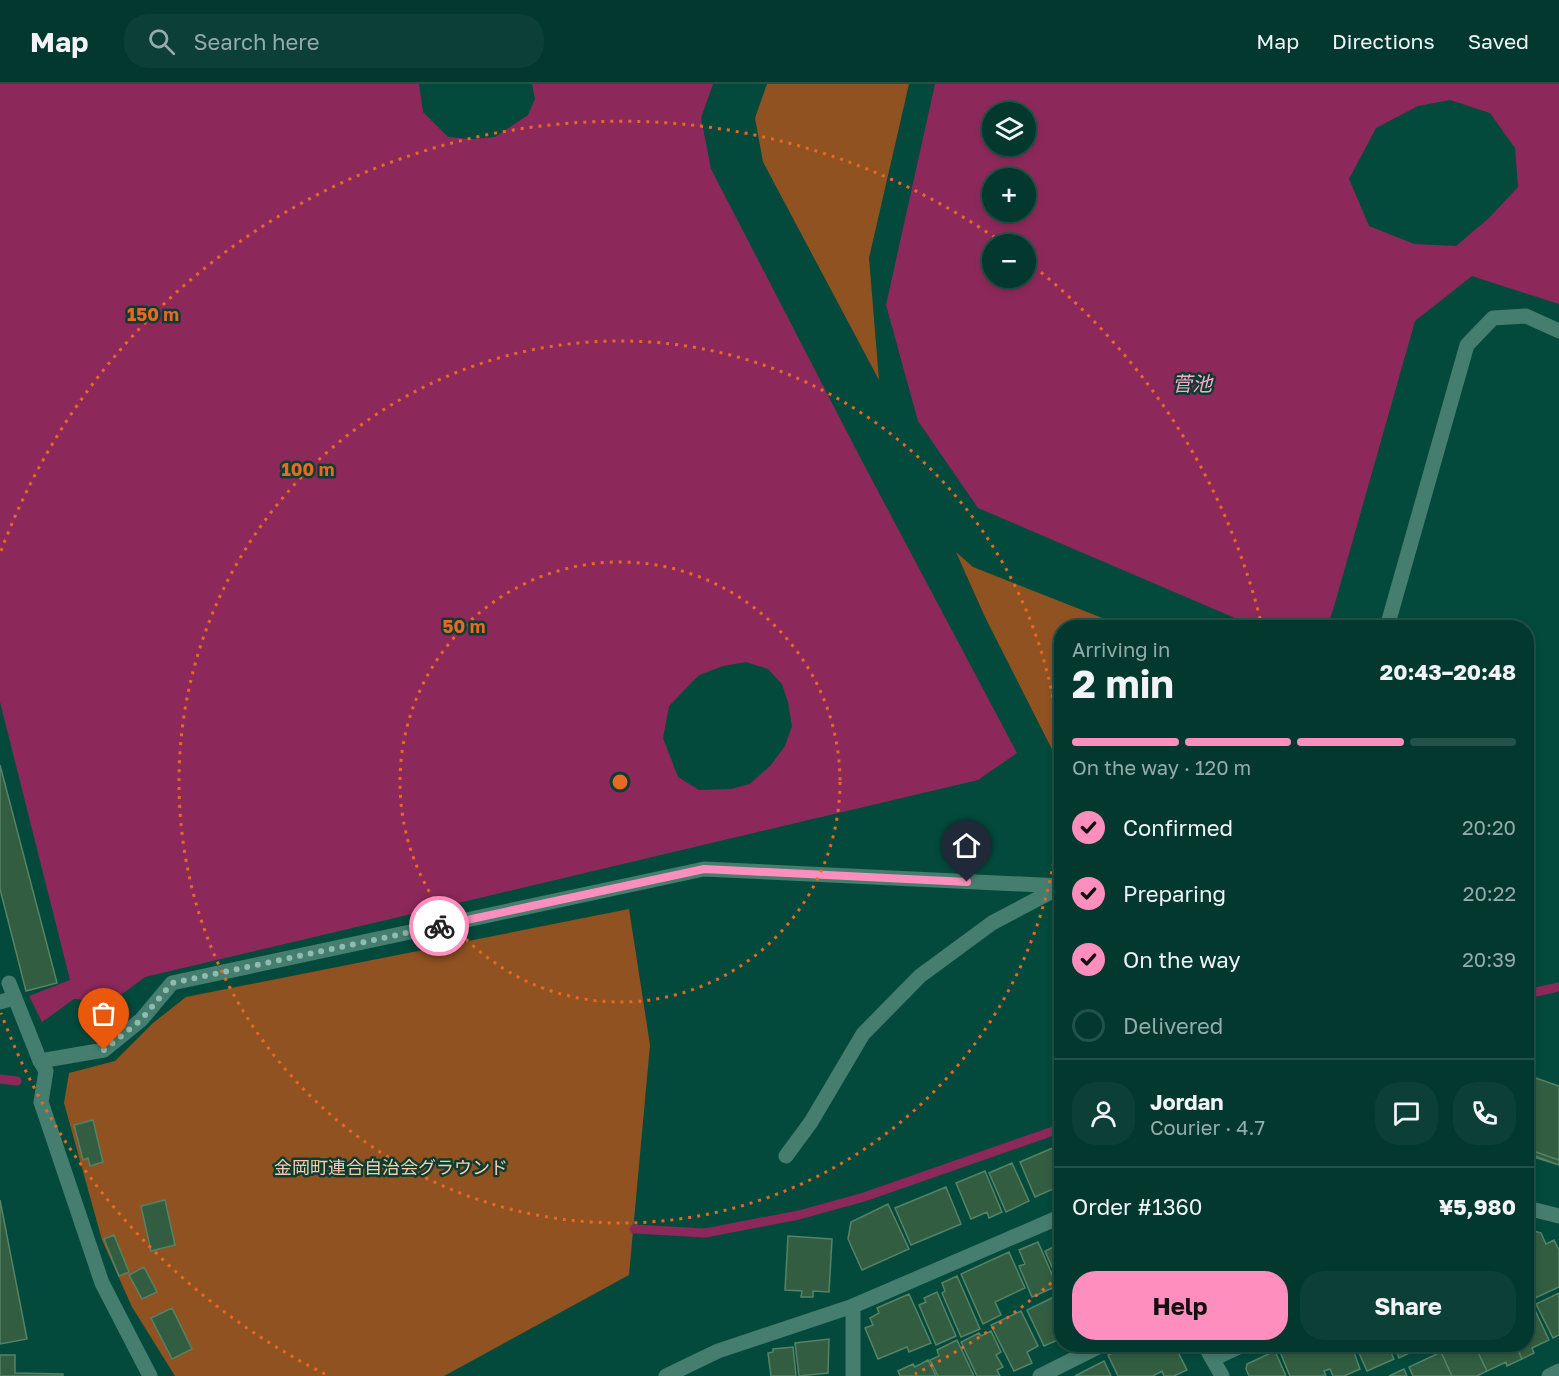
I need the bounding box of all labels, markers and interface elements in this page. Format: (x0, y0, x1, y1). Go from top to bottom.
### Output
search box (124, 14, 544, 68)
text: Map (30, 25, 88, 58)
icon: search (145, 25, 178, 58)
text: Search here (193, 28, 319, 55)
text: Map (1256, 28, 1299, 54)
text: Directions (1332, 28, 1435, 54)
text: Saved (1468, 28, 1529, 54)
map controls (982, 102, 1036, 288)
button: layers (982, 102, 1036, 156)
button: + (982, 168, 1036, 222)
button: − (982, 234, 1036, 288)
text: 150 m (127, 303, 179, 325)
water label: 菅池 (1172, 371, 1214, 395)
text: 100 m (282, 458, 334, 480)
text: 50 m (443, 615, 485, 637)
text: Arriving in (1072, 637, 1170, 661)
text: 20:43–20:48 (1380, 658, 1516, 685)
text: 2 min (1072, 660, 1174, 707)
text: On the way · 120 m (1072, 755, 1251, 779)
centre of rings (610, 772, 630, 792)
icon: check (1072, 811, 1105, 844)
text: Confirmed (1123, 814, 1233, 841)
text: 20:20 (1462, 815, 1516, 839)
pin (941, 820, 992, 882)
icon: home (950, 829, 983, 862)
icon: check (1072, 877, 1105, 910)
text: Preparing (1123, 880, 1226, 907)
text: 20:22 (1463, 881, 1516, 905)
courier (409, 896, 469, 956)
icon: bike (423, 910, 456, 943)
icon: check (1072, 943, 1105, 976)
text: On the way (1123, 946, 1241, 973)
text: 20:39 (1462, 947, 1516, 971)
pin (78, 988, 129, 1050)
icon: bag (87, 997, 120, 1030)
text: Delivered (1123, 1012, 1223, 1039)
button: person (1072, 1082, 1135, 1145)
button: chat (1375, 1082, 1438, 1145)
button: phone (1453, 1082, 1516, 1145)
text: Jordan (1150, 1088, 1224, 1115)
text: Courier · 4.7 (1150, 1115, 1265, 1139)
park label: 金岡町連合自治会グラウンド (274, 1156, 508, 1178)
text: Order #1360 (1072, 1193, 1202, 1220)
text: ¥5,980 (1439, 1193, 1516, 1220)
button: Help (1072, 1271, 1288, 1340)
button: Share (1300, 1271, 1516, 1340)

